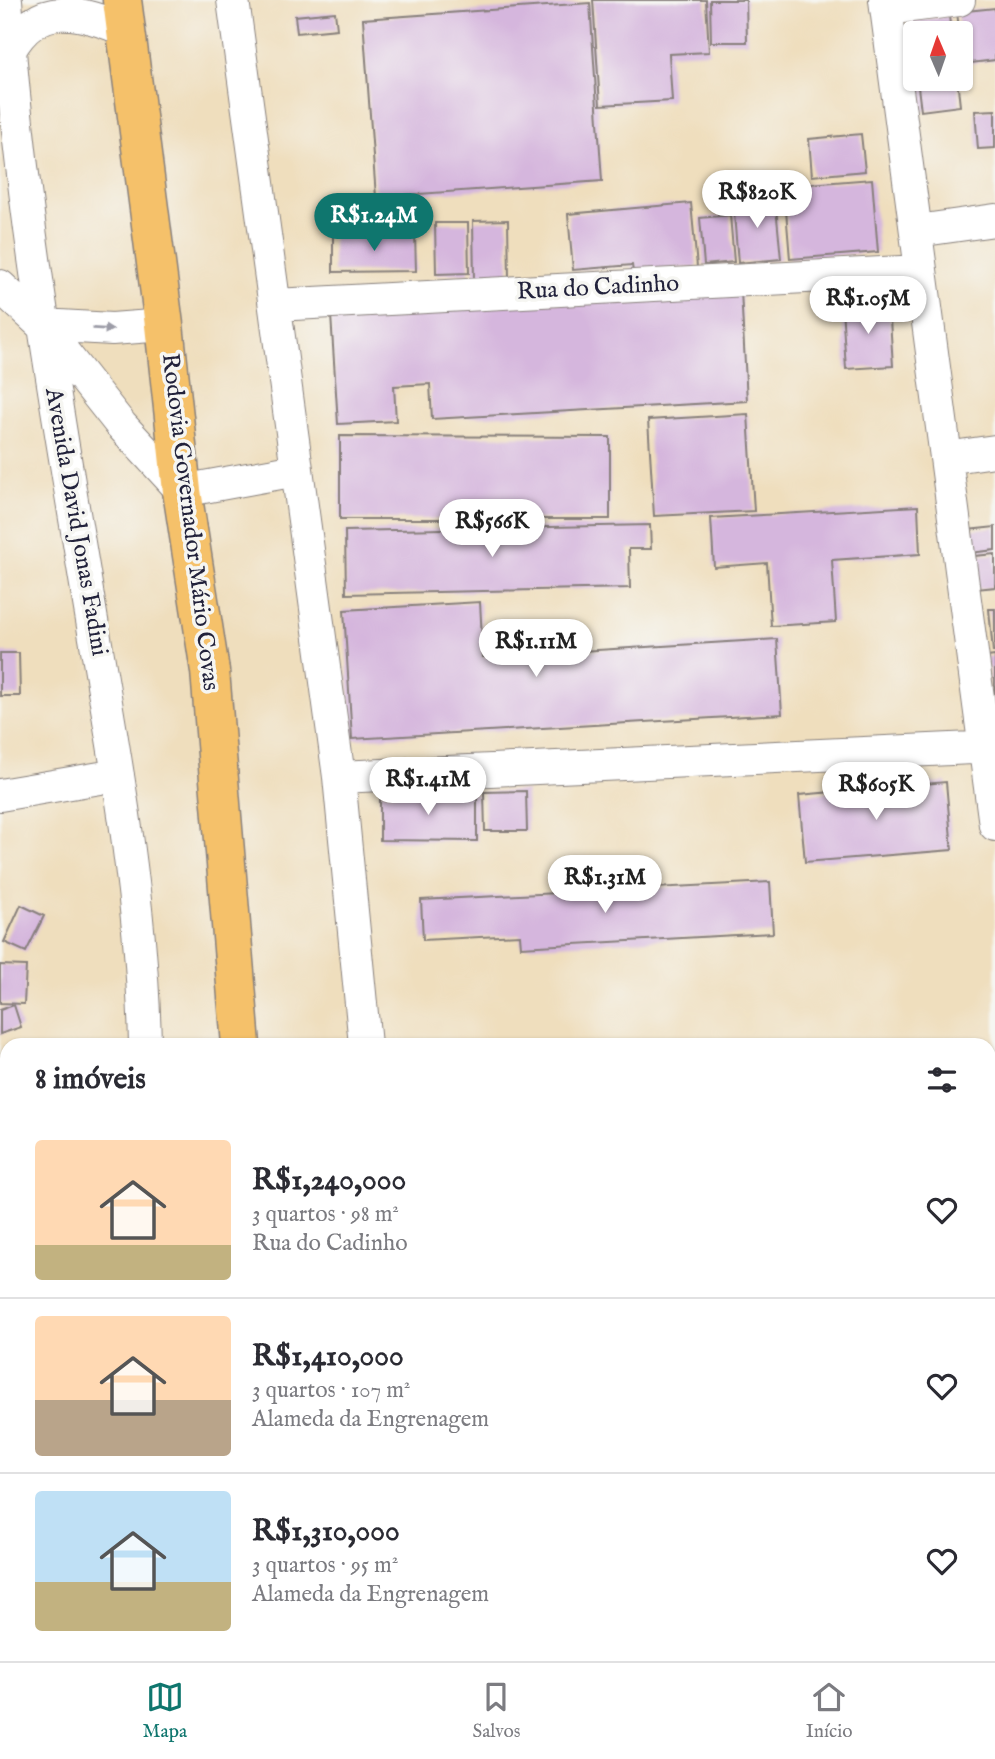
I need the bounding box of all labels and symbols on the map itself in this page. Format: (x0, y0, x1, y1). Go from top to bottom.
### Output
north arrow (903, 21, 973, 91)
pin: R$820K (700, 170, 814, 230)
pin: R$1.24M (309, 194, 439, 253)
street label: Rua do Cadinho (516, 268, 680, 308)
pin: R$1.05M (803, 276, 933, 336)
one-way arrow (93, 323, 115, 334)
street label: Rodovia Governador Mário Covas (154, 352, 226, 692)
street label: Avenida David Jonas Fadini (37, 385, 115, 658)
pin: R$566K (435, 500, 549, 559)
pin: R$1.11M (471, 620, 601, 679)
pin: R$1.41M (363, 758, 493, 817)
pin: R$605K (819, 762, 933, 822)
pin: R$1.31M (540, 856, 670, 915)

